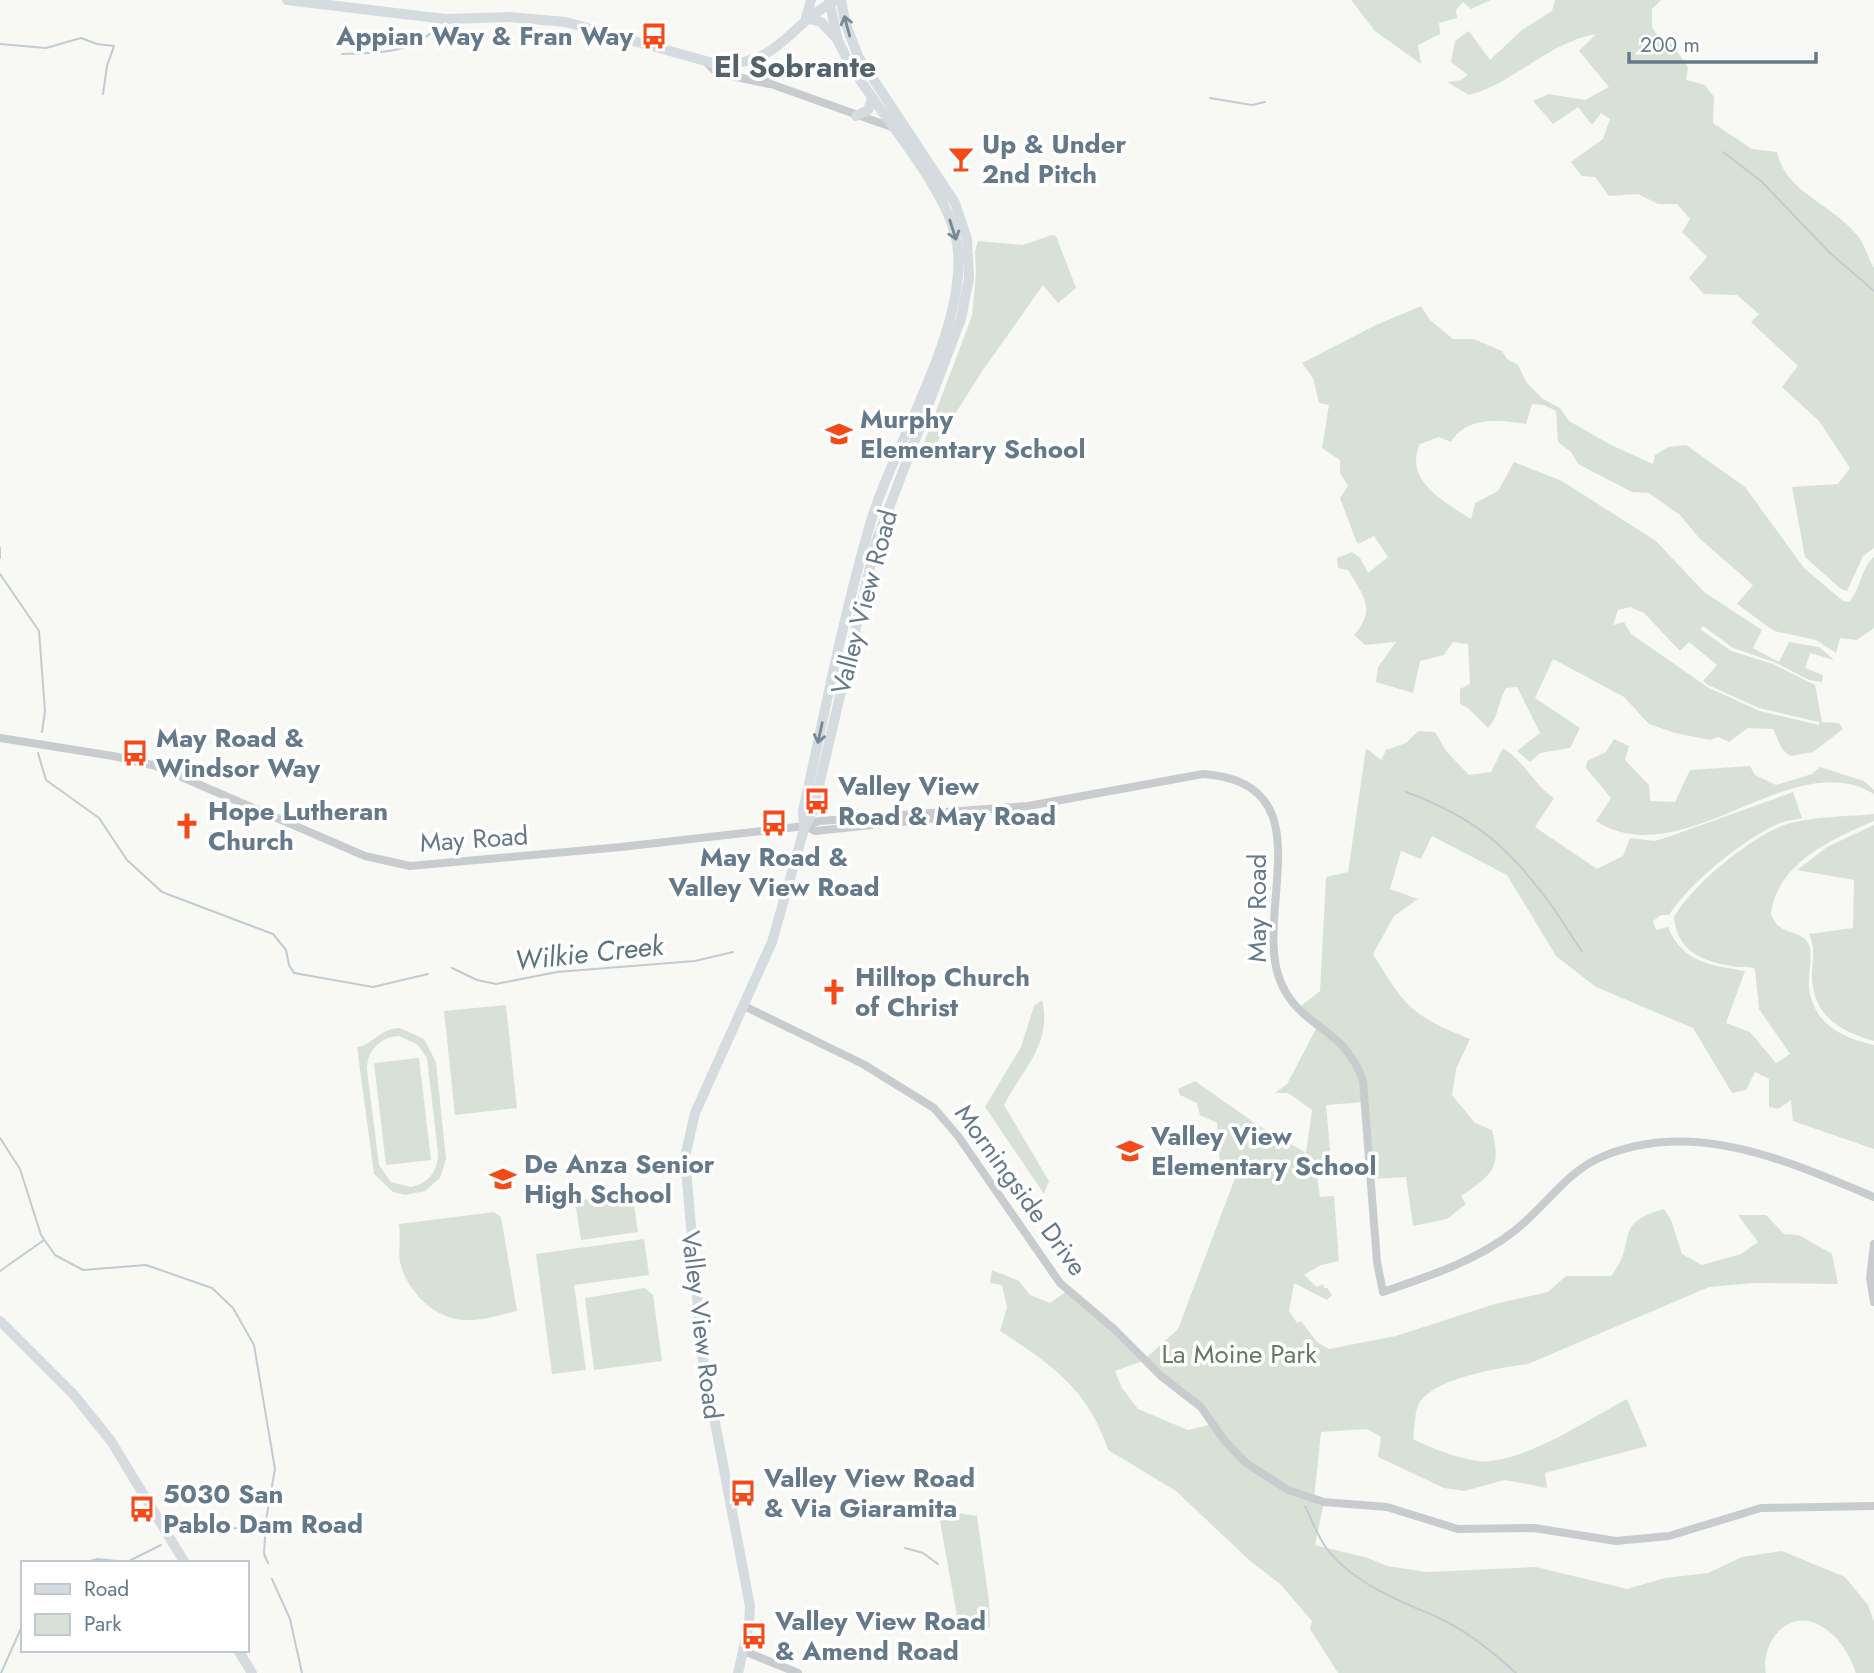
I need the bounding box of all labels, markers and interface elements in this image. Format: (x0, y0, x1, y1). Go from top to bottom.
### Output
one-way arrow (840, 15, 853, 38)
place label: Appian Way & Fran Way (335, 17, 633, 55)
bus stop icon: Appian Way & Fran Way (639, 21, 669, 51)
scale bar (1629, 21, 1816, 65)
text: 200 m (1640, 30, 1700, 60)
district label: El Sobrante (714, 45, 876, 88)
place label: Up & Under 2nd Pitch (982, 125, 1127, 193)
bar icon: Up & Under 2nd Pitch (946, 144, 976, 174)
one-way arrow (948, 218, 960, 240)
place label: Murphy Elementary School (860, 400, 1085, 468)
school or university icon: Murphy Elementary School (824, 419, 854, 449)
street label: Valley View Road (821, 505, 907, 699)
place label: May Road & Windsor Way (156, 719, 321, 787)
one-way arrow (813, 721, 827, 744)
bus stop icon: May Road & Windsor Way (120, 738, 150, 768)
place label: Valley View Road & May Road (837, 767, 1056, 835)
bus stop icon: Valley View Road & May Road (802, 786, 832, 816)
place label: Hope Lutheran Church (208, 792, 388, 860)
bus stop icon: May Road & Valley View Road (759, 808, 789, 838)
church icon: Hope Lutheran Church (172, 811, 202, 841)
street label: May Road (418, 816, 530, 862)
place label: May Road & Valley View Road (667, 838, 880, 906)
street label: May Road (1238, 854, 1276, 962)
water label: Wilkie Creek (513, 925, 666, 981)
place label: Hilltop Church of Christ (855, 958, 1030, 1026)
church icon: Hilltop Church of Christ (819, 977, 849, 1007)
street label: Morningside Drive (946, 1096, 1096, 1284)
place label: Valley View Elementary School (1150, 1117, 1376, 1185)
school or university icon: Valley View Elementary School (1115, 1136, 1145, 1166)
place label: De Anza Senior High School (524, 1145, 715, 1213)
school or university icon: De Anza Senior High School (488, 1164, 518, 1194)
street label: Valley View Road (672, 1229, 732, 1421)
park label: La Moine Park (1161, 1335, 1317, 1373)
place label: Valley View Road & Via Giaramita (763, 1459, 975, 1527)
place label: 5030 San Pablo Dam Road (163, 1475, 363, 1543)
bus stop icon: Valley View Road & Via Giaramita (728, 1478, 758, 1508)
bus stop icon: 5030 San Pablo Dam Road (127, 1494, 157, 1524)
legend (21, 1561, 248, 1652)
text: Road (84, 1574, 129, 1604)
place label: Valley View Road & Amend Road (774, 1602, 986, 1670)
text: Park (84, 1609, 122, 1639)
bus stop icon: Valley View Road & Amend Road (739, 1621, 769, 1651)

